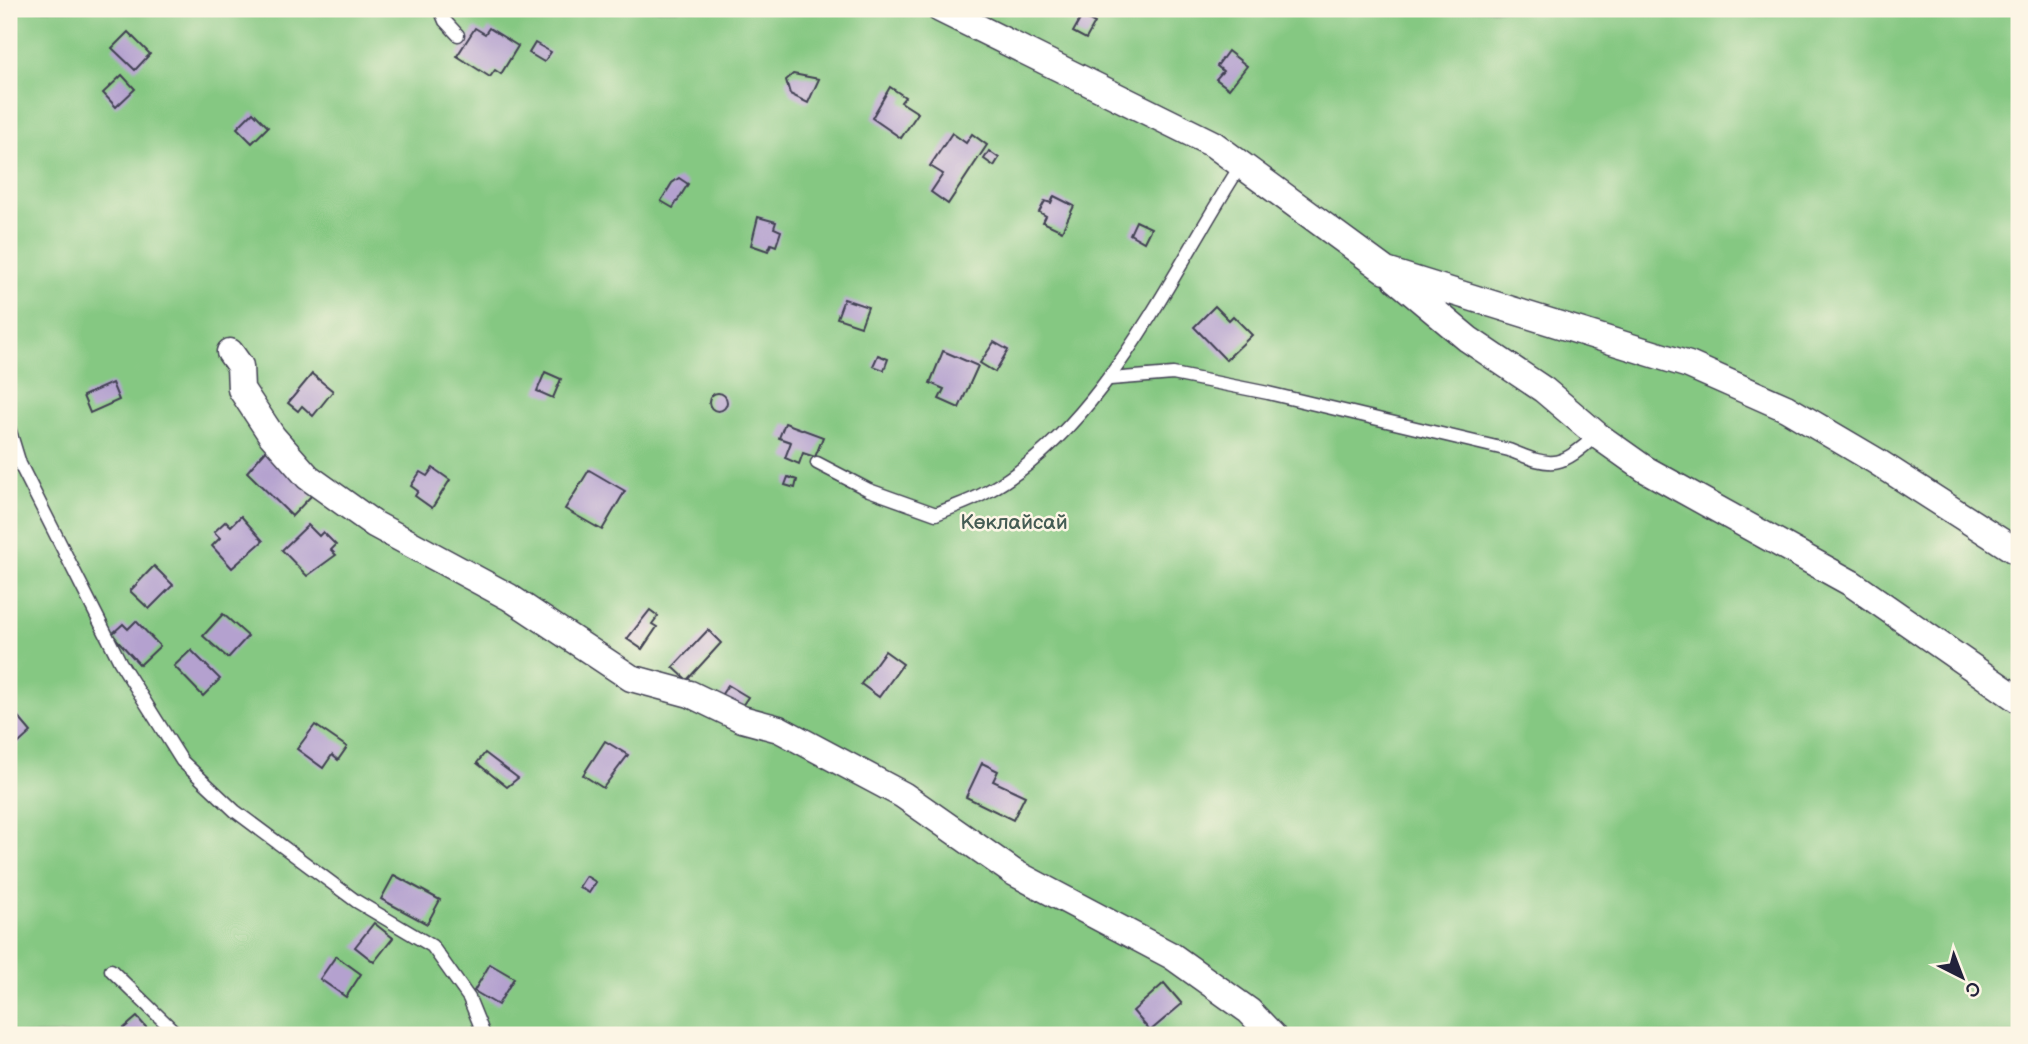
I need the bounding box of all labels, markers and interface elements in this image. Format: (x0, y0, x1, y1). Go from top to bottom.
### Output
park label: Көклайсай (960, 510, 1068, 535)
north arrow (1926, 942, 1996, 1012)
text: С (1960, 976, 1985, 1001)

